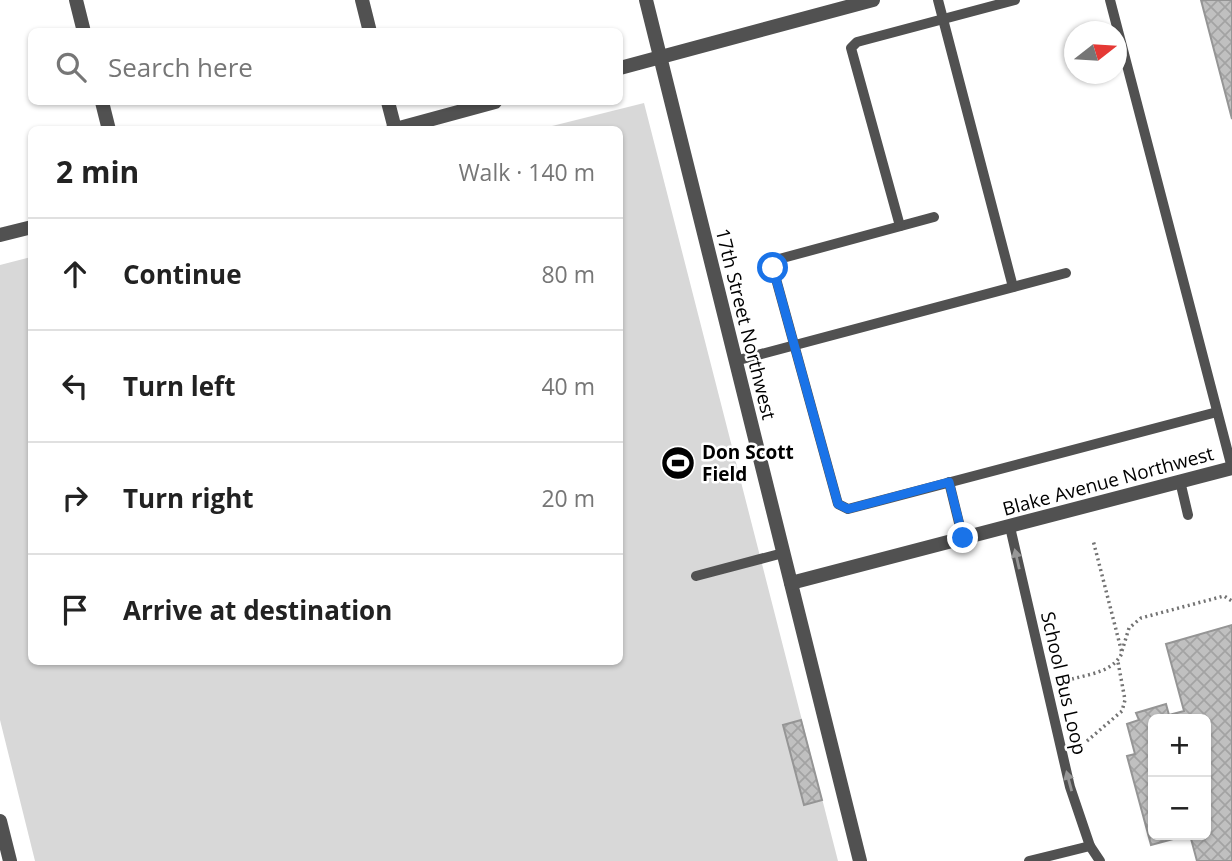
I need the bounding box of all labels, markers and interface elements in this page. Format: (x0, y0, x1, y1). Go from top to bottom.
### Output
north arrow (1064, 21, 1127, 84)
search box (28, 28, 623, 105)
icon: search (52, 48, 90, 86)
text: Search here (108, 49, 253, 85)
text: 2 min (56, 151, 139, 192)
text: Walk · 140 m (458, 156, 595, 188)
street label: 17th Street Northwest (710, 226, 782, 423)
route start (757, 252, 788, 283)
icon: ahead (56, 255, 94, 293)
text: Continue (123, 256, 242, 292)
text: 80 m (541, 258, 595, 290)
icon: left (56, 367, 94, 405)
text: Turn left (123, 368, 235, 404)
text: 40 m (541, 370, 595, 402)
place label: Don Scott Field (702, 439, 794, 487)
street label: Blake Avenue Northwest (1000, 440, 1217, 522)
sports icon: Don Scott Field (659, 444, 697, 482)
icon: right (56, 479, 94, 517)
text: Turn right (123, 480, 254, 516)
text: 20 m (541, 482, 595, 514)
route end (947, 522, 978, 553)
one-way arrow (1012, 548, 1023, 570)
icon: arrive (56, 591, 94, 629)
text: Arrive at destination (123, 592, 392, 628)
street label: School Bus Loop (1035, 609, 1093, 757)
map controls (1148, 714, 1211, 840)
button: + (1148, 714, 1211, 777)
one-way arrow (1063, 770, 1074, 792)
button: − (1148, 777, 1211, 840)

